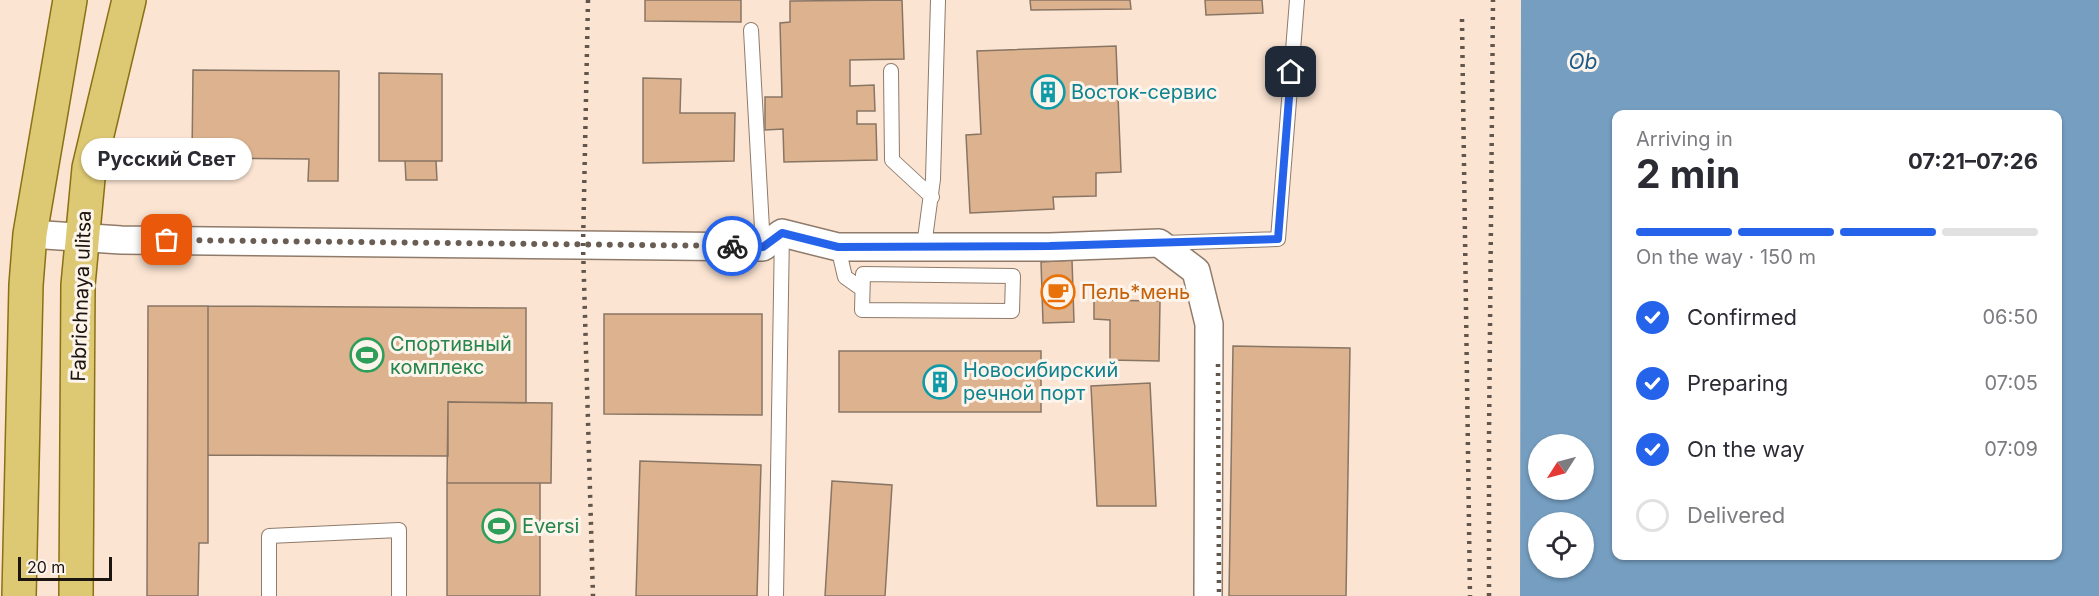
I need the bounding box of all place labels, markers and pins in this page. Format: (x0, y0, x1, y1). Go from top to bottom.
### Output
pin (1265, 46, 1316, 97)
building icon: Восток-сервис (1030, 74, 1066, 110)
place label: Восток-сервис (1071, 80, 1218, 104)
callout: Русский Свет (82, 138, 252, 180)
pin (141, 214, 192, 265)
cafe icon: Пель*мень (1040, 274, 1076, 310)
place label: Пель*мень (1081, 280, 1190, 304)
place label: Спортивный комплекс (390, 332, 512, 379)
sports icon: Спортивный комплекс (349, 337, 385, 373)
place label: Новосибирский речной порт (963, 358, 1118, 405)
building icon: Новосибирский речной порт (922, 364, 958, 400)
sports icon: Eversi (481, 508, 517, 544)
place label: Eversi (522, 514, 579, 538)

